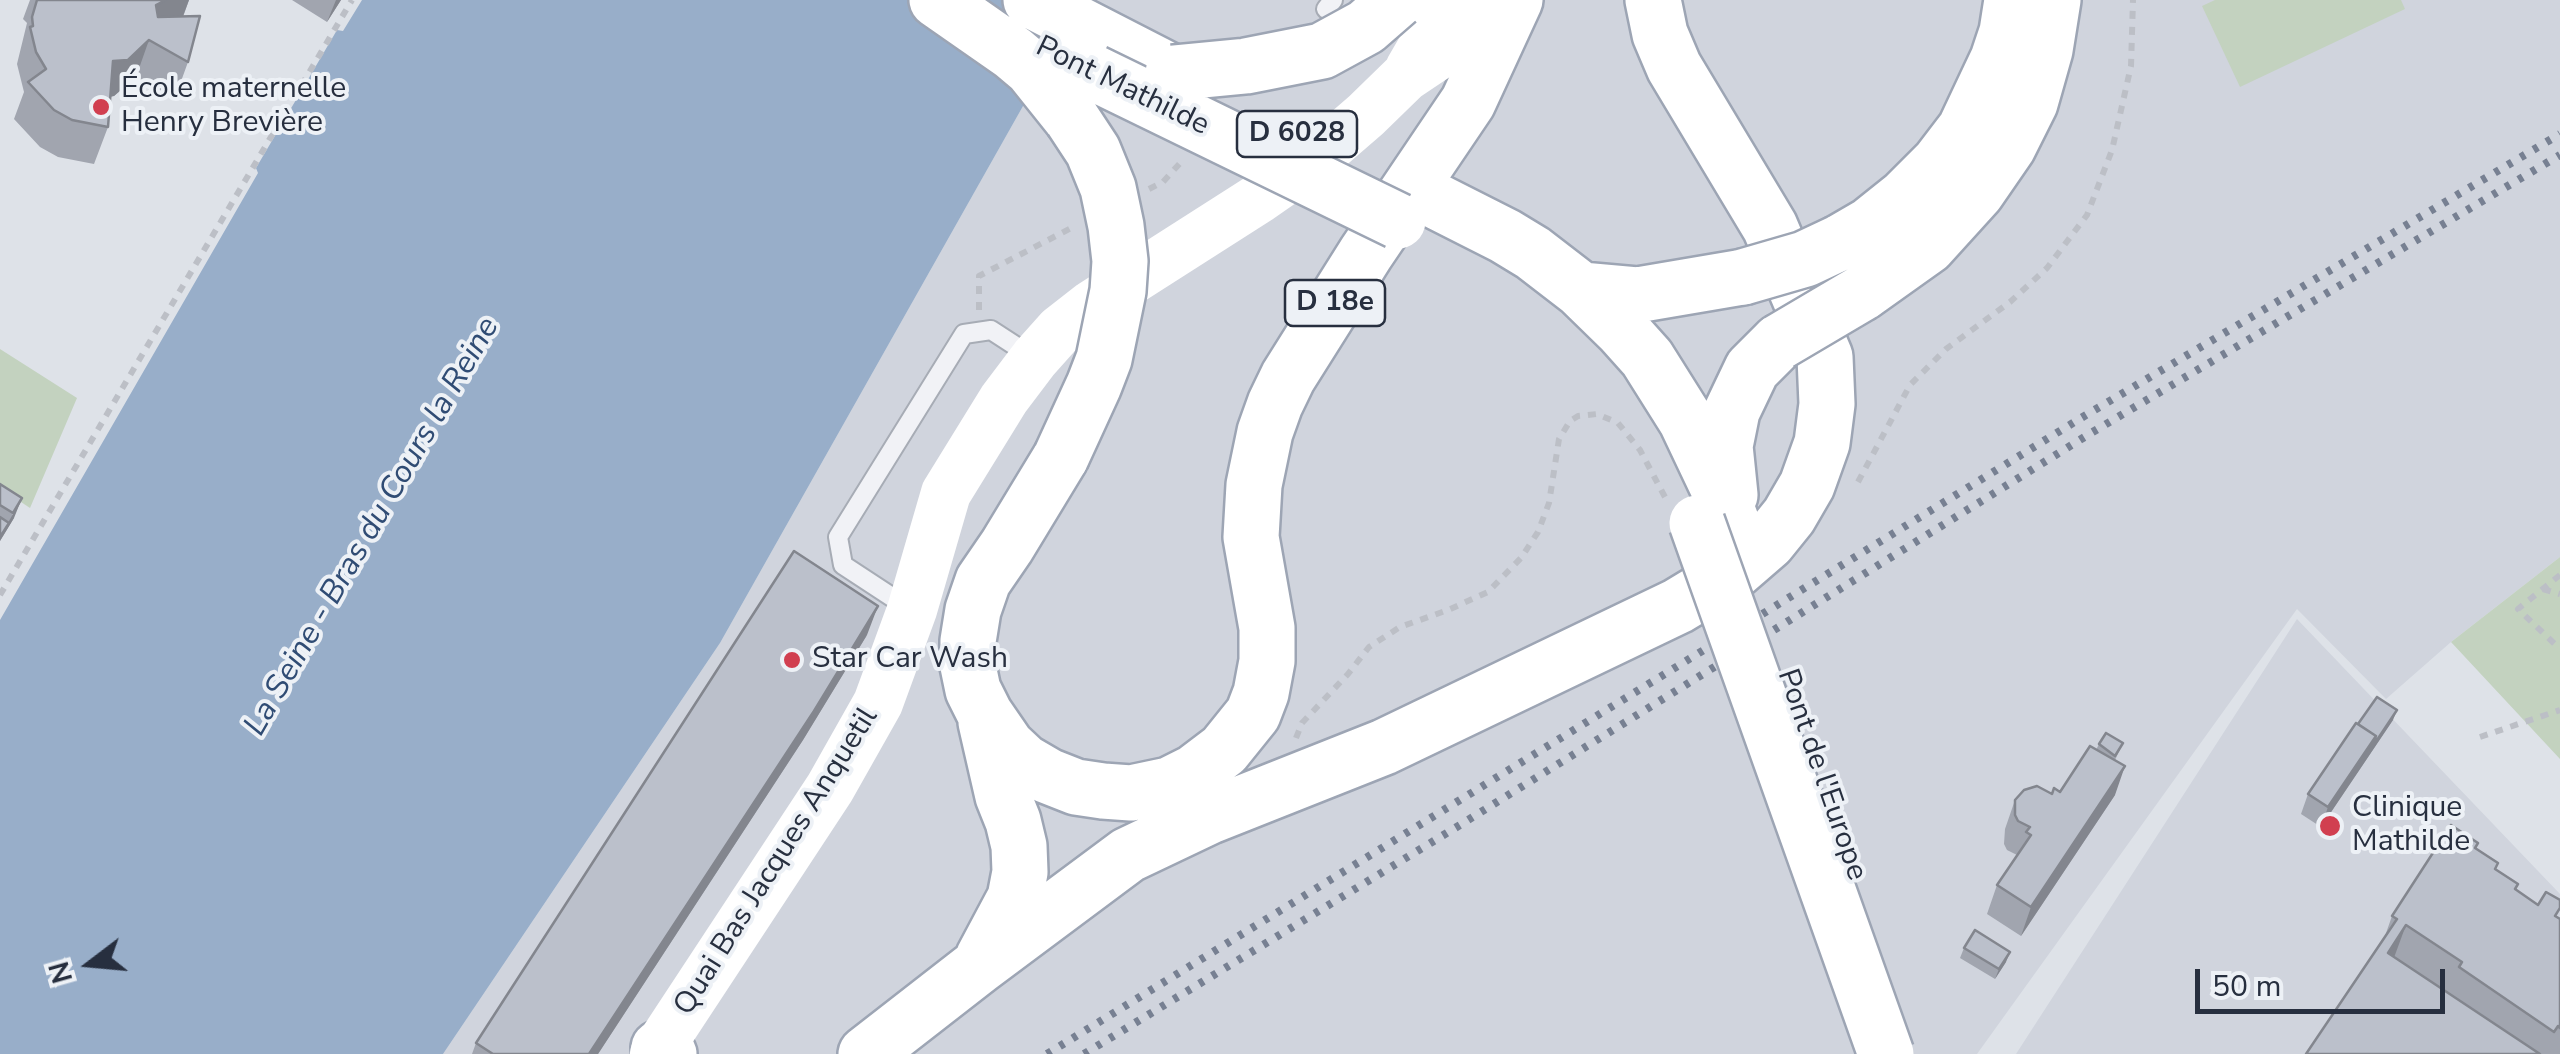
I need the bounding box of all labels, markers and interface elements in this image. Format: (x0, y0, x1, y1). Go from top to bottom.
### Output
street label: Pont Mathilde (1029, 30, 1215, 144)
place label: École maternelle Henry Brevière (121, 72, 346, 142)
marker: École maternelle Henry Brevière (90, 96, 112, 118)
road number: D 6028 (1237, 111, 1357, 157)
road number: D 18e (1285, 280, 1385, 326)
water label: La Seine - Bras du Cours la Reine (237, 311, 509, 743)
place label: Star Car Wash (812, 642, 1008, 678)
marker: Star Car Wash (781, 649, 803, 671)
street label: Pont de l'Europe (1768, 665, 1874, 885)
street label: Quai Bas Jacques Anquetil (667, 702, 887, 1022)
place label: Clinique Mathilde (2352, 791, 2470, 862)
marker: Clinique Mathilde (2317, 813, 2343, 839)
north arrow (40, 914, 140, 1014)
scale bar (2200, 949, 2450, 1011)
text: N (40, 957, 82, 988)
text: 50 m (2212, 966, 2281, 1007)

